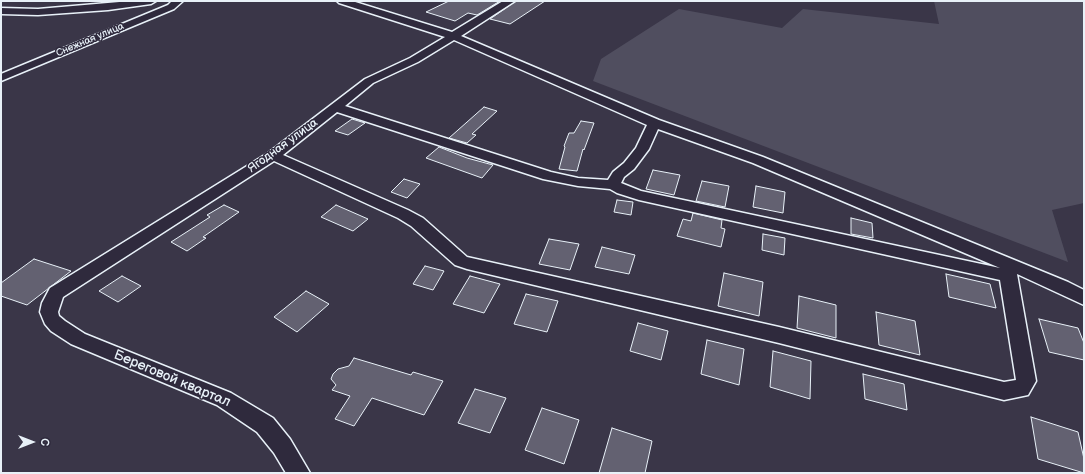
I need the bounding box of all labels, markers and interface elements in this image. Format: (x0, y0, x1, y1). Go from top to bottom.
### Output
street label: Снежная улица (54, 20, 126, 60)
street label: Ягодная улица (245, 116, 321, 176)
street label: Береговой квартал (111, 347, 233, 411)
north arrow (12, 422, 52, 462)
text: С (38, 438, 51, 446)

